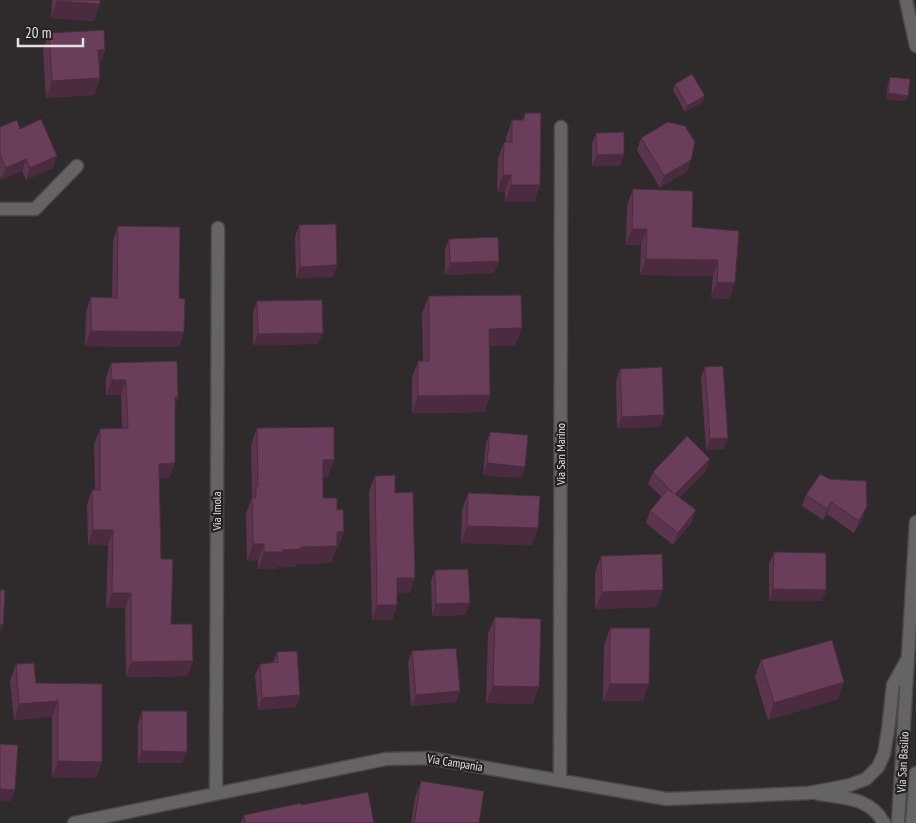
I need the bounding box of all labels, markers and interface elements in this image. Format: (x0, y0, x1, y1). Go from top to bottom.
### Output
scale bar (18, 15, 82, 47)
text: 20 m (25, 23, 51, 42)
street label: Via San Marino (553, 423, 568, 486)
street label: Via Imola (209, 491, 224, 531)
street label: Via San Basilio (893, 731, 912, 794)
street label: Via Campania (425, 751, 484, 774)

